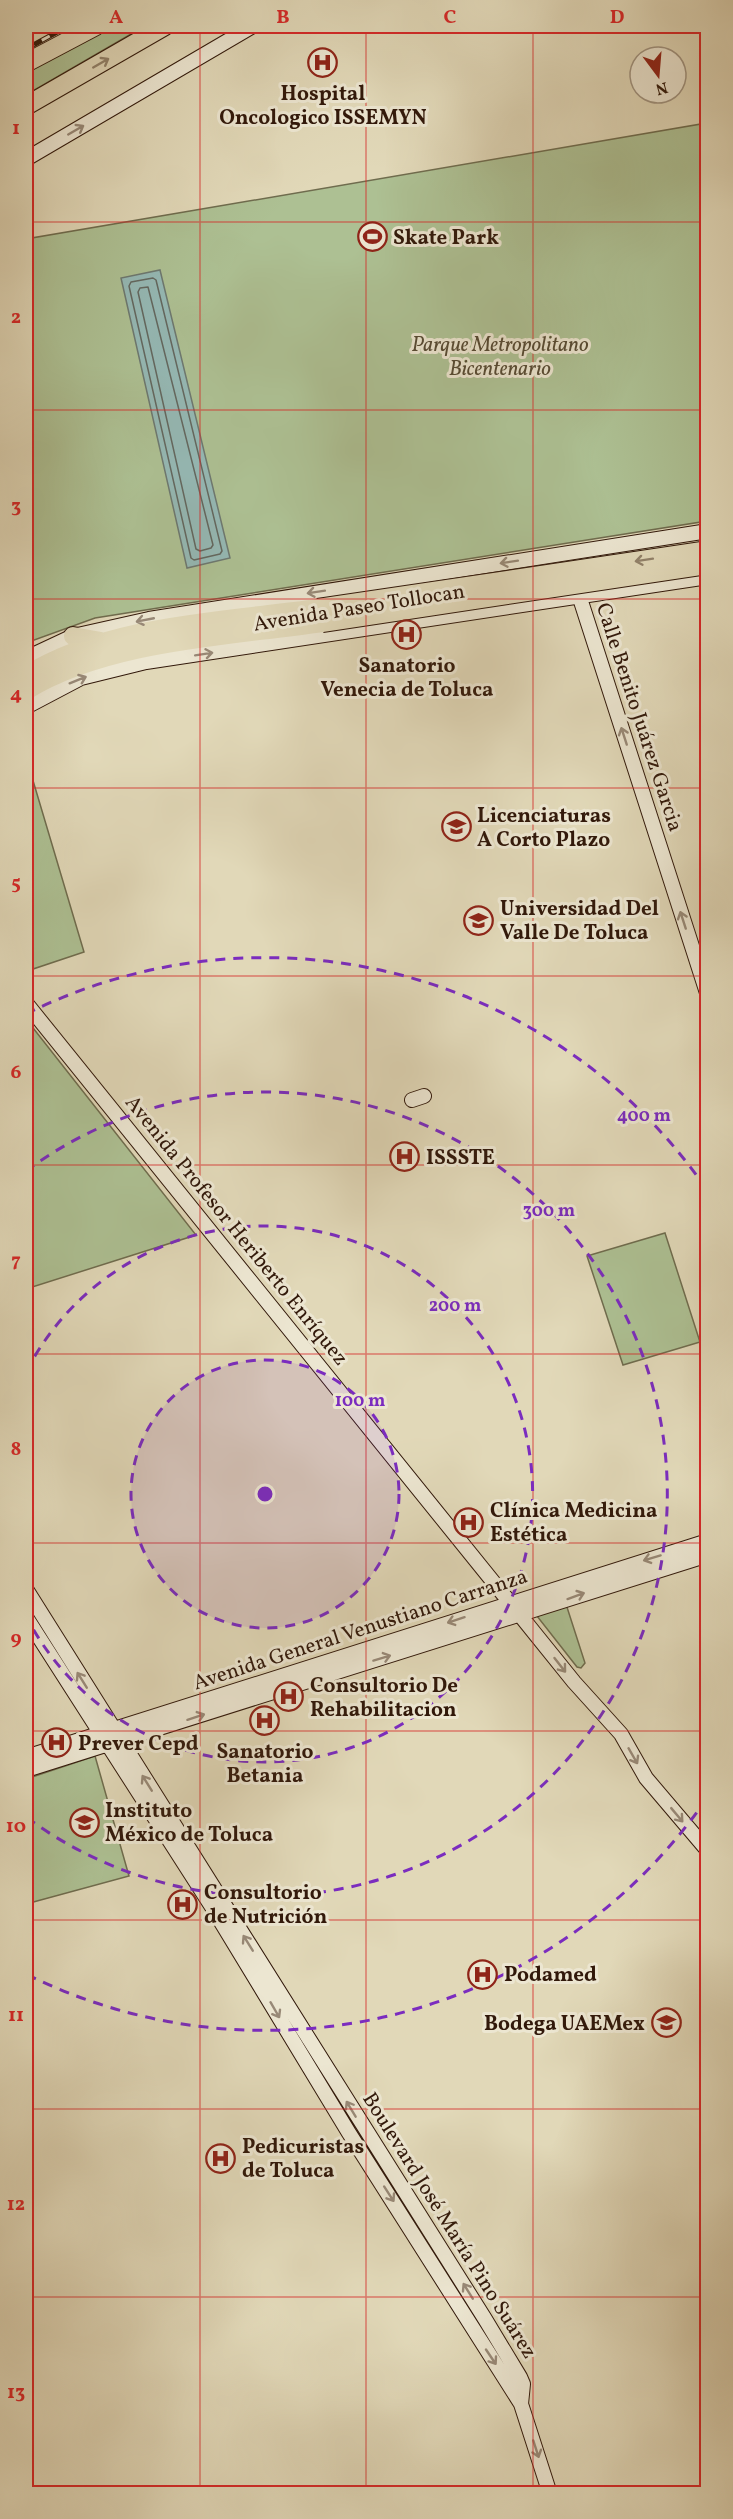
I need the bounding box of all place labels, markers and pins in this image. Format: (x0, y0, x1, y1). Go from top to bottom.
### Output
hospital icon: Hospital Oncologico ISSEMYN (307, 46, 339, 78)
place label: Hospital Oncologico ISSEMYN (219, 80, 427, 133)
sports icon: Skate Park (356, 221, 388, 253)
place label: Skate Park (393, 224, 499, 253)
hospital icon: Sanatorio Venecia de Toluca (391, 618, 423, 650)
place label: Sanatorio Venecia de Toluca (321, 652, 493, 705)
place label: Licenciaturas A Corto Plazo (477, 802, 611, 855)
school or university icon: Licenciaturas A Corto Plazo (440, 811, 472, 843)
place label: Universidad Del Valle De Toluca (500, 895, 659, 948)
school or university icon: Universidad Del Valle De Toluca (463, 904, 495, 936)
hospital icon: ISSSTE (389, 1141, 421, 1173)
place label: ISSSTE (426, 1144, 495, 1173)
centre of rings (255, 1484, 275, 1504)
place label: Clínica Medicina Estética (490, 1497, 657, 1550)
hospital icon: Clínica Medicina Estética (453, 1506, 485, 1538)
place label: Consultorio De Rehabilitacion (310, 1672, 458, 1725)
hospital icon: Consultorio De Rehabilitacion (273, 1681, 305, 1713)
hospital icon: Sanatorio Betania (249, 1704, 281, 1736)
hospital icon: Prever Cepd (41, 1727, 73, 1759)
place label: Prever Cepd (78, 1730, 199, 1759)
place label: Sanatorio Betania (217, 1738, 314, 1791)
place label: Instituto México de Toluca (105, 1797, 273, 1850)
school or university icon: Instituto México de Toluca (68, 1806, 100, 1838)
place label: Consultorio de Nutrición (204, 1879, 328, 1932)
hospital icon: Consultorio de Nutrición (167, 1888, 199, 1920)
hospital icon: Podamed (467, 1958, 499, 1990)
place label: Podamed (504, 1961, 597, 1990)
school or university icon: Bodega UAEMex (650, 2007, 682, 2039)
place label: Bodega UAEMex (484, 2010, 645, 2039)
place label: Pedicuristas de Toluca (242, 2133, 364, 2186)
hospital icon: Pedicuristas de Toluca (205, 2142, 237, 2174)

